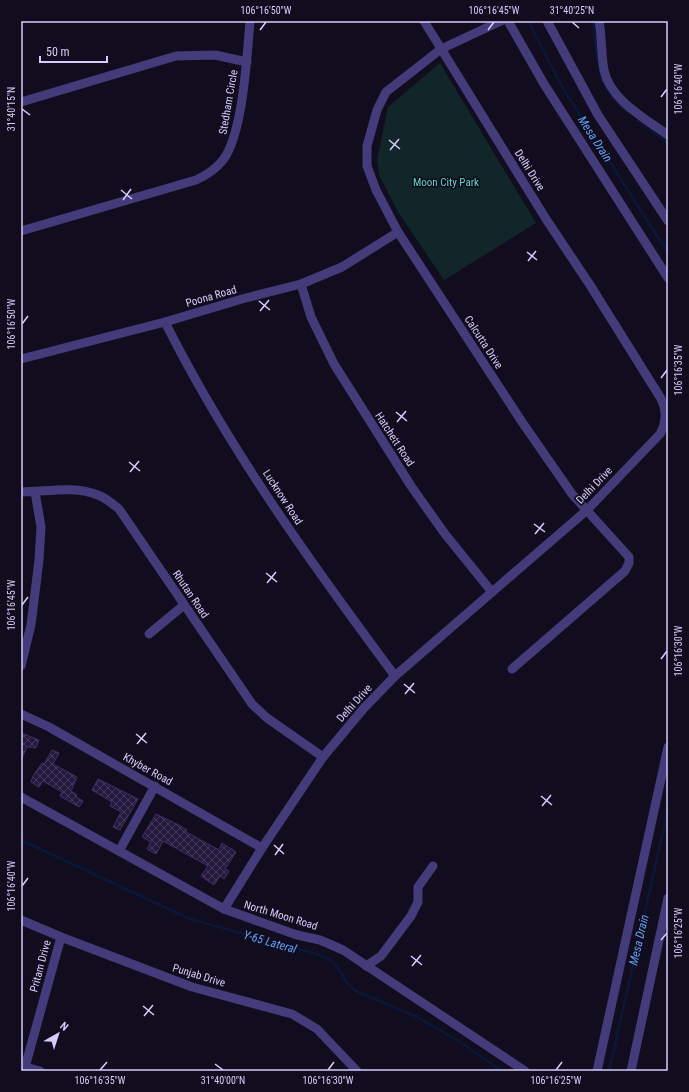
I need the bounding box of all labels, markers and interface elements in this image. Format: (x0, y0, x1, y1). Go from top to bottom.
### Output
text: 106°16'50"W (241, 5, 292, 16)
text: 106°16'45"W (469, 5, 520, 16)
text: 31°40'25"N (550, 5, 594, 16)
scale bar (40, 38, 107, 64)
text: 50 m (46, 45, 70, 59)
text: 106°16'40"W (673, 63, 684, 114)
street label: Stedham Circle (216, 69, 241, 136)
text: 31°40'15"N (6, 87, 17, 131)
water label: Mesa Drain (575, 114, 615, 165)
street label: Delhi Drive (512, 147, 547, 193)
park label: Moon City Park (413, 176, 479, 189)
street label: Poona Road (184, 283, 238, 310)
text: 106°16'50"W (6, 298, 17, 349)
street label: Calcutta Drive (462, 313, 506, 371)
text: 106°16'35"W (673, 344, 684, 395)
street label: Hatchett Road (372, 410, 417, 469)
street label: Delhi Drive (574, 464, 615, 507)
street label: Lucknow Road (260, 467, 305, 527)
street label: Rhutan Road (170, 568, 211, 621)
text: 106°16'45"W (6, 579, 17, 630)
text: 106°16'30"W (673, 625, 684, 676)
street label: Delhi Drive (334, 682, 375, 725)
street label: Khyber Road (121, 751, 175, 788)
text: 106°16'40"W (6, 860, 17, 911)
street label: North Moon Road (242, 898, 319, 933)
text: 106°16'25"W (673, 907, 684, 958)
water label: Mesa Drain (626, 913, 652, 967)
water label: Y-65 Lateral (242, 928, 298, 956)
street label: Pritam Drive (27, 939, 54, 994)
street label: Punjab Drive (171, 961, 227, 990)
north arrow (38, 1014, 78, 1054)
text: N (57, 1019, 71, 1034)
text: 106°16'35"W (75, 1075, 126, 1086)
text: 31°40'00"N (201, 1075, 245, 1086)
text: 106°16'30"W (303, 1075, 354, 1086)
text: 106°16'25"W (531, 1075, 582, 1086)

